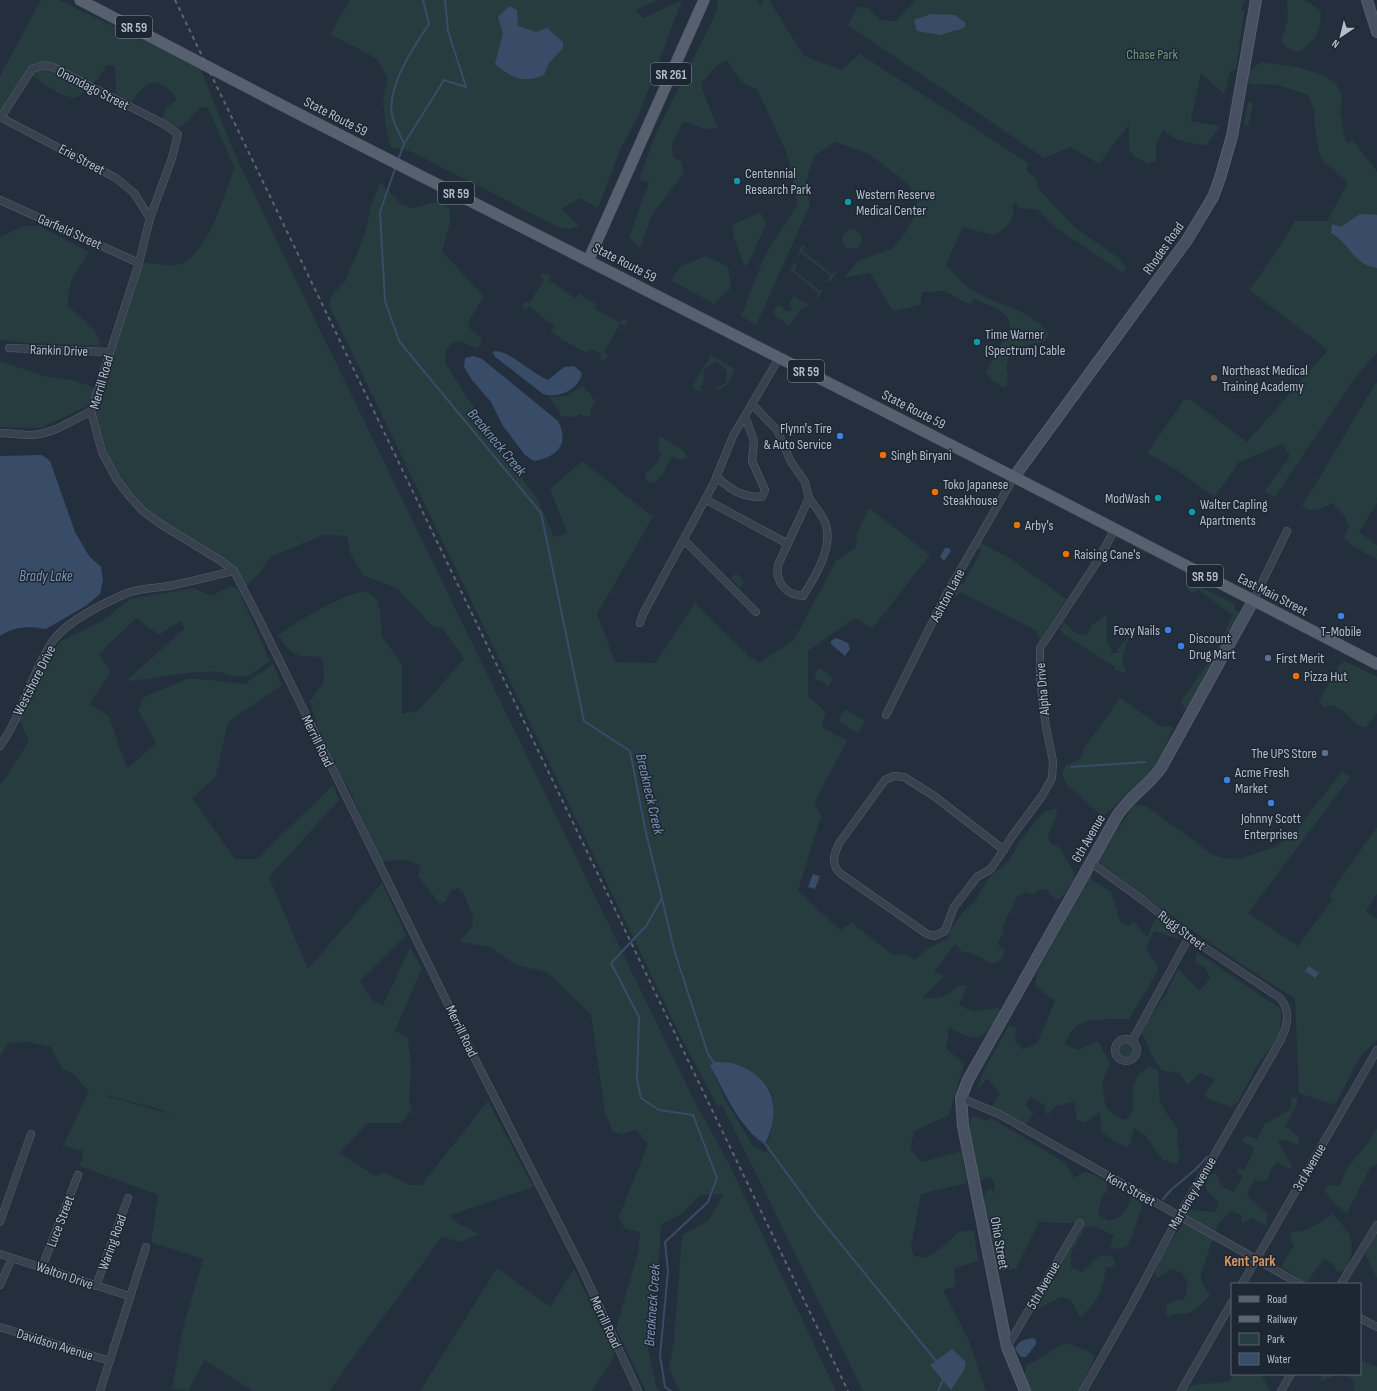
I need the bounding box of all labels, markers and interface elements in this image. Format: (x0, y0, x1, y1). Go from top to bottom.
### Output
road number: SR 59 (116, 16, 152, 38)
north arrow (1321, 16, 1361, 56)
text: N (1329, 37, 1342, 51)
park label: Chase Park (1126, 46, 1178, 63)
street label: Onondago Street (54, 63, 132, 114)
road number: SR 261 (651, 63, 691, 85)
street label: State Route 59 (301, 93, 371, 140)
street label: Erie Street (56, 140, 108, 179)
place label: Centennial Research Park (745, 165, 812, 198)
marker: Centennial Research Park (732, 176, 742, 186)
road number: SR 59 (438, 182, 474, 204)
place label: Western Reserve Medical Center (856, 186, 935, 219)
marker: Western Reserve Medical Center (843, 197, 853, 207)
street label: Garfield Street (35, 210, 105, 253)
street label: Rhodes Road (1139, 219, 1188, 278)
street label: State Route 59 (590, 239, 660, 286)
place label: Time Warner (Spectrum) Cable (985, 326, 1065, 359)
marker: Time Warner (Spectrum) Cable (972, 337, 982, 347)
street label: Rankin Drive (30, 341, 88, 360)
street label: Merrill Road (86, 353, 117, 411)
road number: SR 59 (788, 360, 824, 382)
place label: Northeast Medical Training Academy (1222, 362, 1308, 395)
marker: Northeast Medical Training Academy (1209, 373, 1219, 383)
street label: State Route 59 (879, 386, 949, 433)
water label: Breakneck Creek (463, 405, 531, 480)
place label: Flynn's Tire & Auto Service (764, 420, 832, 453)
marker: Flynn's Tire & Auto Service (835, 431, 845, 441)
place label: Singh Biryani (891, 447, 952, 464)
marker: Singh Biryani (878, 450, 888, 460)
place label: Toko Japanese Steakhouse (943, 476, 1008, 509)
marker: Toko Japanese Steakhouse (930, 487, 940, 497)
place label: ModWash (1105, 490, 1150, 507)
marker: ModWash (1153, 493, 1163, 503)
place label: Walter Capling Apartments (1199, 496, 1268, 529)
marker: Walter Capling Apartments (1187, 507, 1197, 517)
place label: Arby's (1024, 517, 1054, 534)
marker: Arby's (1012, 520, 1022, 530)
place label: Raising Cane's (1074, 546, 1141, 563)
marker: Raising Cane's (1061, 549, 1071, 559)
road number: SR 59 (1187, 565, 1223, 587)
street label: Ashton Lane (926, 566, 968, 626)
water label: Brady Lake (19, 567, 73, 586)
street label: East Main Street (1235, 569, 1311, 619)
marker: T-Mobile (1336, 611, 1346, 621)
place label: Foxy Nails (1113, 622, 1160, 639)
place label: T-Mobile (1321, 623, 1361, 640)
marker: Foxy Nails (1163, 625, 1173, 635)
place label: Discount Drug Mart (1189, 630, 1236, 663)
marker: Discount Drug Mart (1176, 641, 1186, 651)
street label: Westshore Drive (9, 642, 59, 718)
place label: First Merit (1276, 650, 1324, 667)
marker: First Merit (1263, 653, 1273, 663)
street label: Alpha Drive (1032, 662, 1053, 717)
place label: Pizza Hut (1304, 668, 1347, 685)
marker: Pizza Hut (1291, 671, 1301, 681)
street label: Merrill Road (298, 713, 337, 770)
place label: The UPS Store (1251, 745, 1317, 762)
marker: The UPS Store (1320, 748, 1330, 758)
water label: Breakneck Creek (631, 752, 668, 837)
place label: Acme Fresh Market (1234, 764, 1289, 797)
marker: Acme Fresh Market (1222, 775, 1232, 785)
marker: Johnny Scott Enterprises (1266, 798, 1276, 808)
place label: Johnny Scott Enterprises (1240, 810, 1301, 843)
street label: 6th Avenue (1068, 811, 1109, 865)
street label: Rugg Street (1155, 907, 1209, 954)
street label: Merrill Road (442, 1003, 481, 1060)
street label: 3rd Avenue (1289, 1140, 1330, 1194)
street label: Marteney Avenue (1165, 1154, 1220, 1233)
street label: Kent Street (1103, 1169, 1158, 1210)
street label: Luce Street (43, 1193, 78, 1249)
street label: Waring Road (95, 1212, 130, 1272)
street label: Ohio Street (987, 1215, 1012, 1271)
district label: Kent Park (1224, 1252, 1276, 1271)
street label: Walton Drive (34, 1258, 96, 1293)
street label: 5th Avenue (1023, 1258, 1064, 1312)
water label: Breakneck Creek (640, 1263, 665, 1347)
legend (1231, 1283, 1361, 1375)
text: Road (1267, 1292, 1287, 1307)
street label: Merrill Road (586, 1294, 625, 1351)
text: Railway (1267, 1312, 1298, 1327)
street label: Davidson Avenue (14, 1325, 95, 1364)
text: Park (1267, 1332, 1285, 1347)
text: Water (1267, 1352, 1291, 1367)

